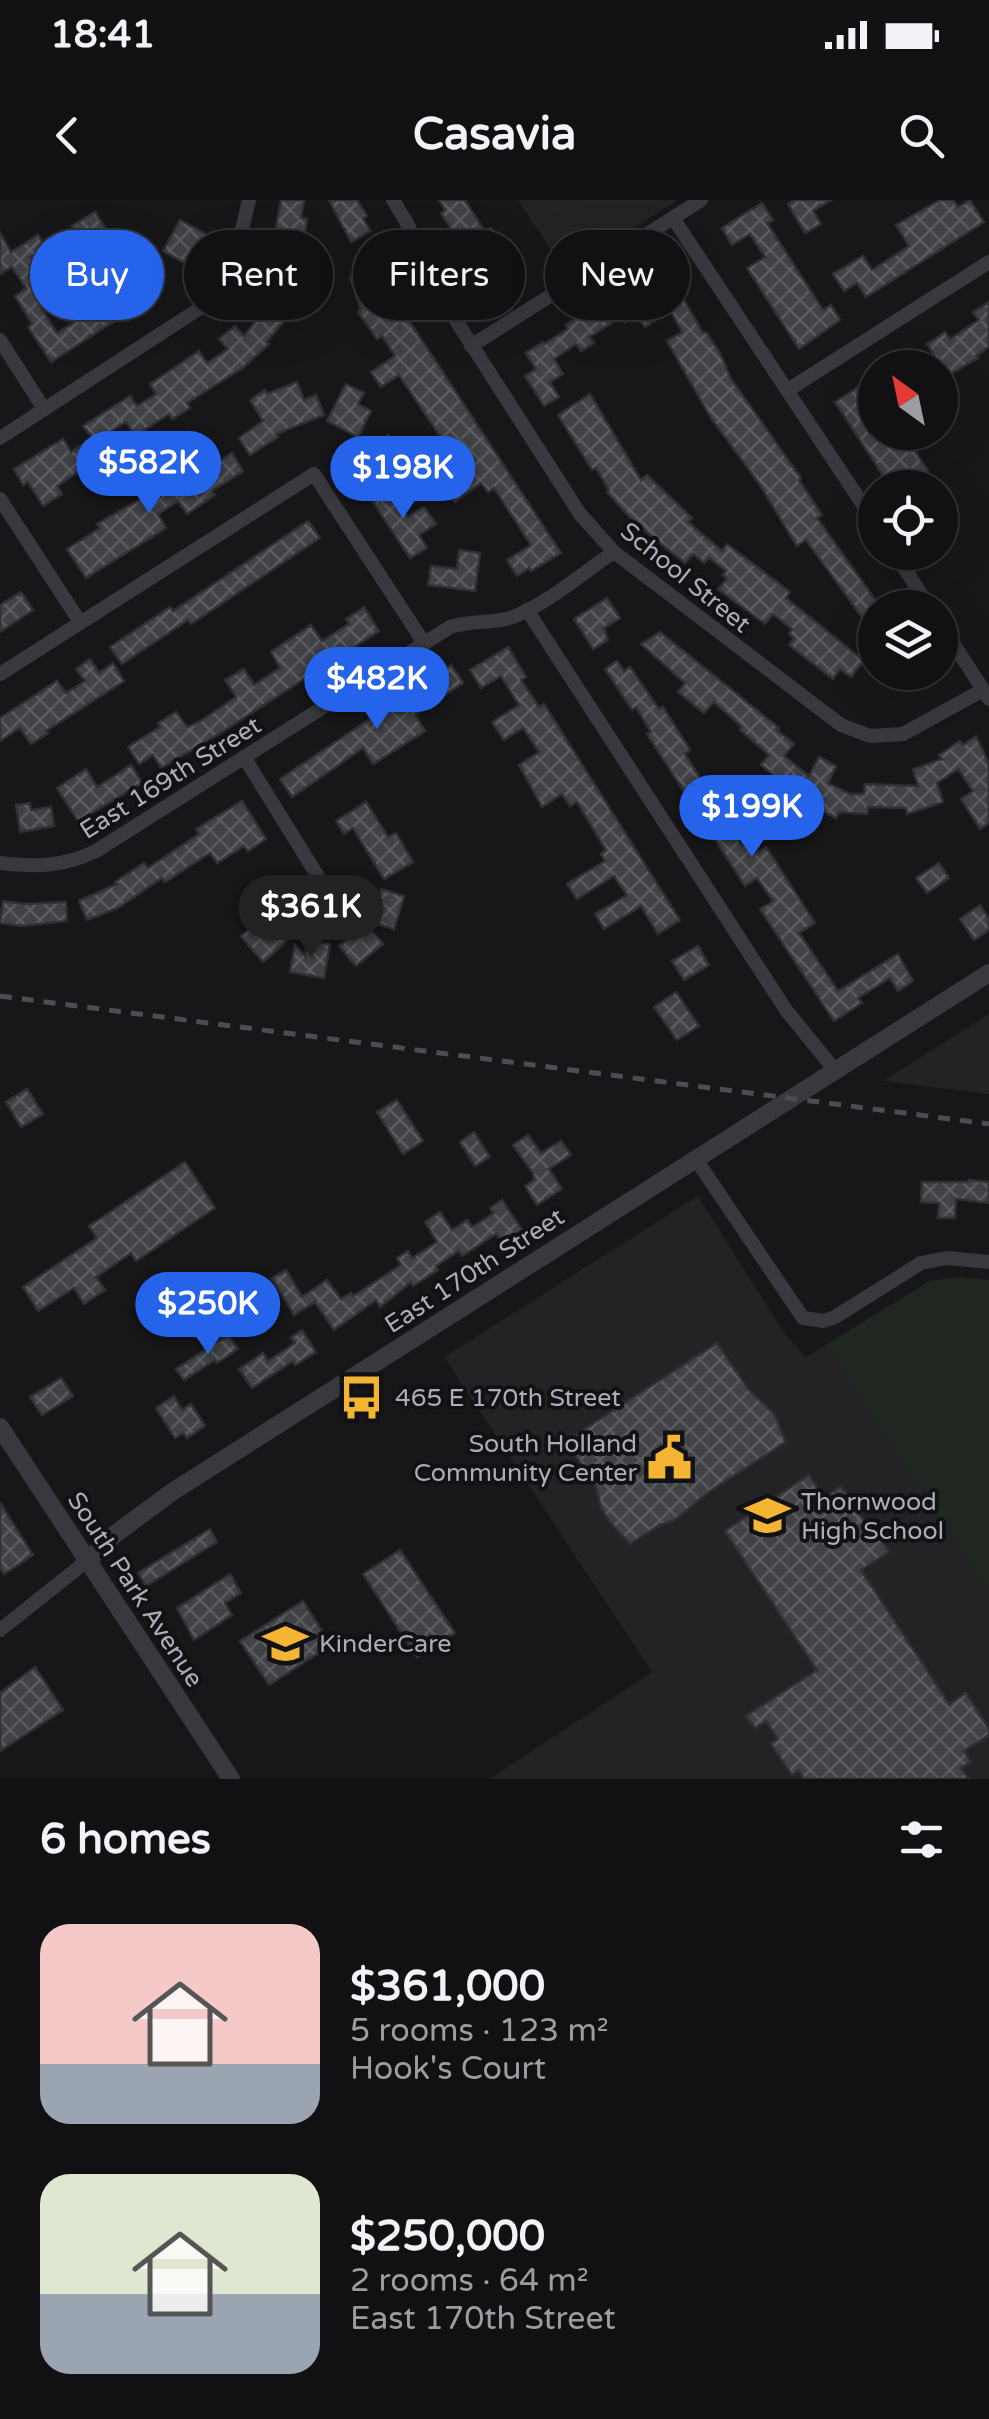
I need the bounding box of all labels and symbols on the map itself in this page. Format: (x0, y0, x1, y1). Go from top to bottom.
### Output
north arrow (858, 350, 958, 450)
pin: $582K (79, 431, 219, 516)
pin: $198K (333, 436, 473, 521)
street label: School Street (614, 516, 757, 640)
pin: $482K (307, 647, 447, 732)
street label: East 169th Street (75, 710, 267, 846)
pin: $199K (682, 775, 822, 860)
pin: $361K (241, 875, 381, 960)
street label: East 170th Street (379, 1201, 570, 1340)
pin: $250K (138, 1272, 278, 1357)
bus stop icon: 465 E 170th Street (338, 1373, 386, 1421)
place label: 465 E 170th Street (395, 1383, 621, 1413)
place label: South Holland Community Center (414, 1429, 637, 1488)
public building icon: South Holland Community Center (646, 1433, 694, 1481)
street label: South Park Avenue (61, 1486, 209, 1693)
place label: Thornwood High School (801, 1487, 944, 1546)
school or university icon: Thornwood High School (744, 1491, 792, 1539)
school or university icon: KinderCare (262, 1619, 310, 1667)
place label: KinderCare (319, 1629, 451, 1659)

